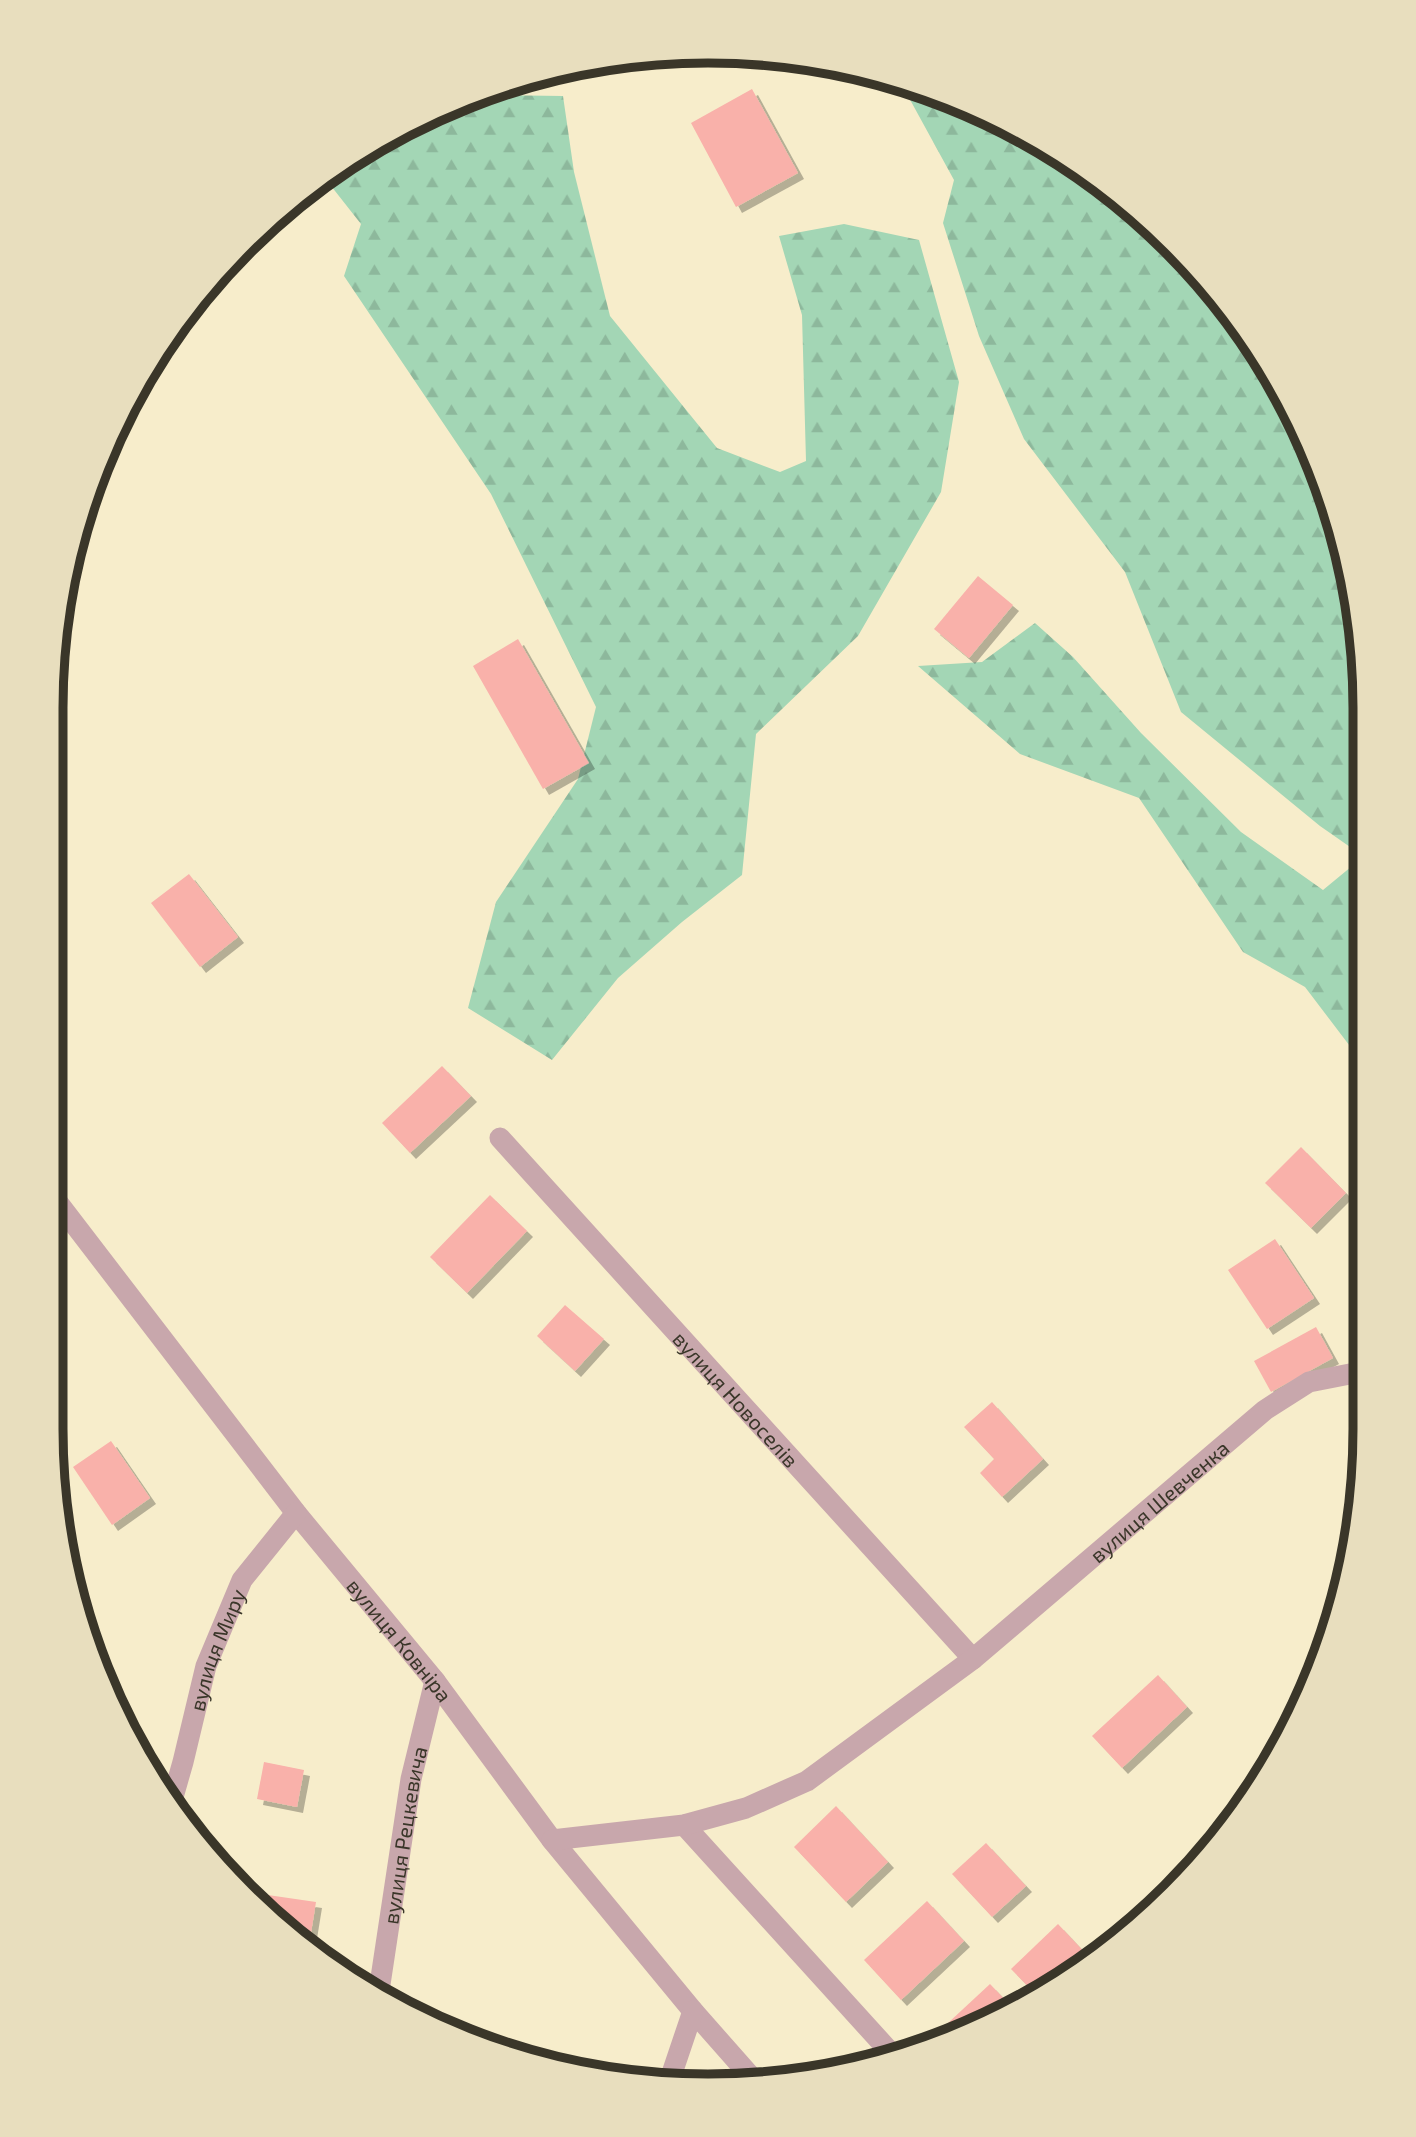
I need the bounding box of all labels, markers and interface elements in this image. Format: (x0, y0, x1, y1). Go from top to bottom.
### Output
street label: вулиця Новоселів (669, 1326, 805, 1472)
street label: вулиця Шевченка (1084, 1434, 1233, 1567)
street label: вулиця Ковніра (343, 1573, 458, 1706)
street label: вулиця Миру (183, 1585, 250, 1713)
street label: вулиця Рецкевича (377, 1743, 431, 1926)

